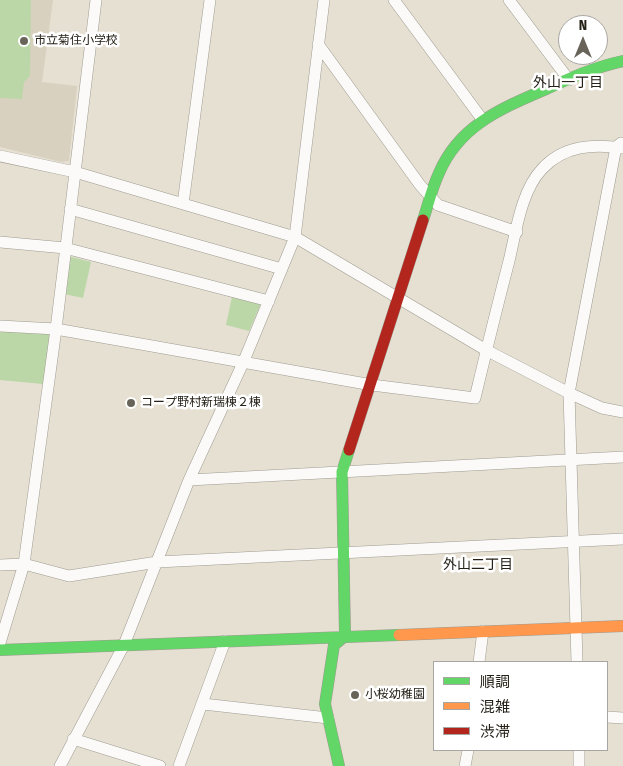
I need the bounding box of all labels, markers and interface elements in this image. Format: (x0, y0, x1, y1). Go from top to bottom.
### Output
north arrow (558, 15, 608, 65)
text: N (579, 17, 587, 34)
place label: 市立菊住小学校 (34, 34, 118, 48)
marker: 市立菊住小学校 (18, 35, 30, 47)
district label: 外山一丁目 (533, 75, 603, 91)
place label: コープ野村新瑞棟２棟 (141, 396, 261, 410)
marker: コープ野村新瑞棟２棟 (125, 397, 137, 409)
district label: 外山二丁目 (443, 557, 513, 573)
legend (433, 661, 608, 751)
text: 順調 (480, 673, 510, 691)
place label: 小桜幼稚園 (365, 688, 425, 702)
marker: 小桜幼稚園 (349, 689, 361, 701)
text: 混雑 (480, 698, 510, 716)
text: 渋滞 (480, 723, 510, 741)

